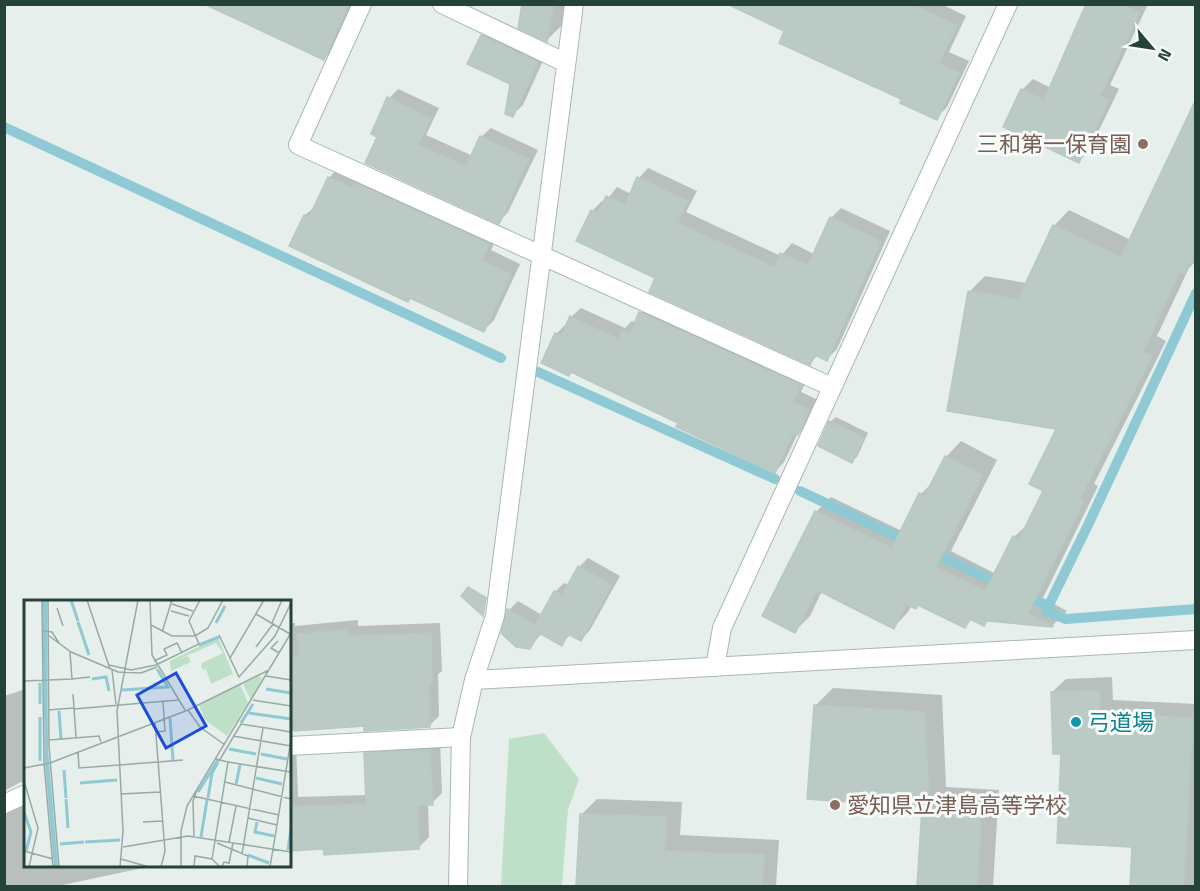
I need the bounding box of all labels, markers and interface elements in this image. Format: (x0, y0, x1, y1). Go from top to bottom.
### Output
north arrow (1122, 18, 1182, 78)
text: N (1152, 45, 1178, 66)
place label: 三和第一保育園 (977, 127, 1131, 161)
marker: 三和第一保育園 (1136, 137, 1150, 151)
inset map (24, 600, 291, 867)
place label: 弓道場 (1088, 705, 1154, 739)
marker: 弓道場 (1069, 715, 1083, 729)
place label: 愛知県立津島高等学校 (847, 788, 1067, 822)
marker: 愛知県立津島高等学校 (828, 798, 842, 812)

